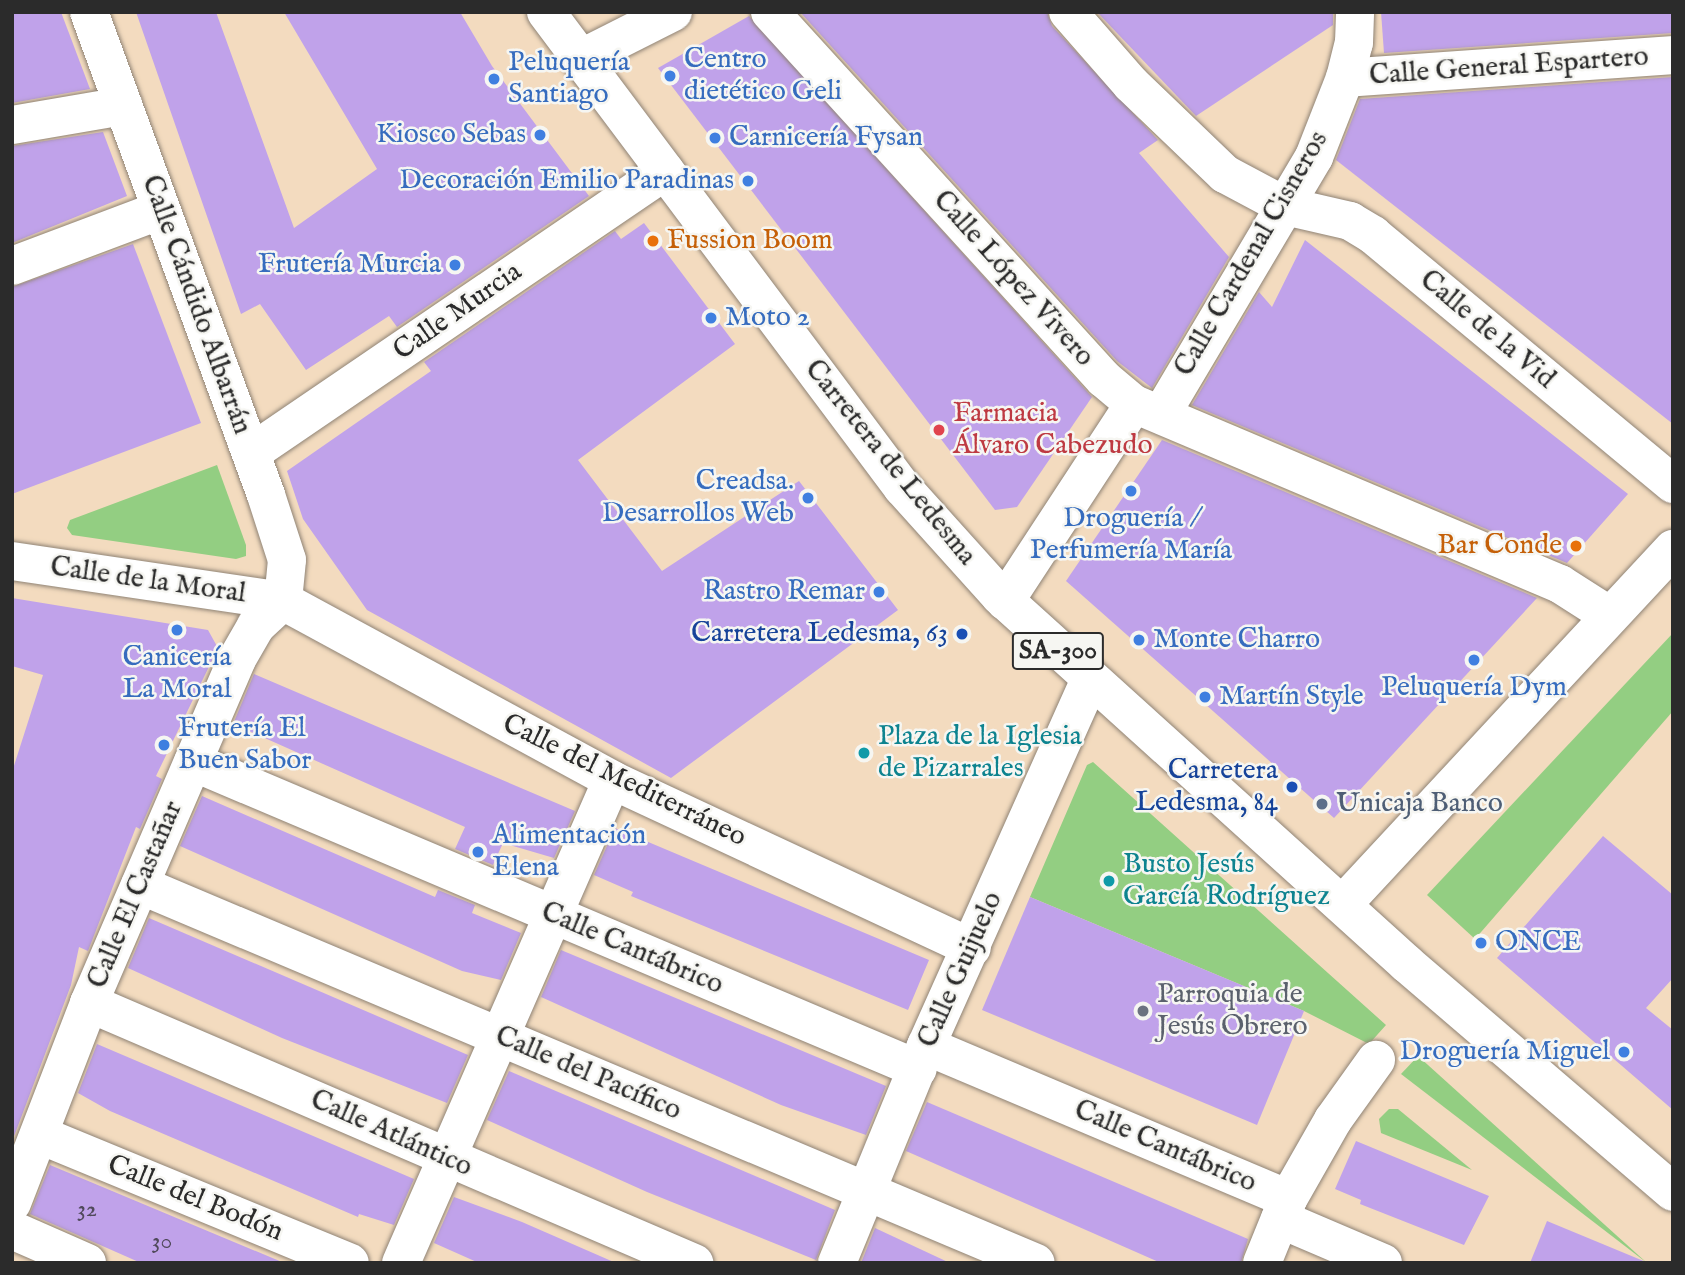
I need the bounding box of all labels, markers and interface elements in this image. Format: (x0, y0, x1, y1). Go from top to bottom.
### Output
street label: Calle General Espartero (1368, 40, 1650, 94)
place label: Centro dietético Geli (684, 43, 842, 109)
place label: Peluquería Santiago (508, 46, 630, 112)
marker: Centro dietético Geli (662, 68, 678, 84)
marker: Peluquería Santiago (486, 71, 502, 87)
place label: Kiosco Sebas (376, 118, 526, 152)
place label: Carnicería Fysan (729, 121, 923, 155)
street label: Calle Cardenal Cisneros (1168, 125, 1336, 383)
marker: Kiosco Sebas (532, 127, 548, 143)
marker: Carnicería Fysan (707, 130, 723, 146)
place label: Decoración Emilio Paradinas (399, 164, 734, 198)
street label: Calle Cándido Albarrán (134, 171, 258, 439)
marker: Decoración Emilio Paradinas (740, 173, 756, 189)
street label: Calle López Vivero (925, 184, 1101, 374)
place label: Fussion Boom (667, 224, 833, 258)
marker: Fussion Boom (645, 233, 661, 249)
place label: Frutería Murcia (258, 248, 441, 282)
street label: Calle Murcia (387, 256, 529, 368)
marker: Frutería Murcia (447, 257, 463, 273)
street label: Calle de la Vid (1412, 264, 1562, 396)
place label: Moto 2 (725, 301, 810, 335)
marker: Moto 2 (703, 310, 719, 326)
street label: Carretera de Ledesma (797, 353, 983, 573)
place label: Farmacia Álvaro Cabezudo (953, 397, 1153, 463)
marker: Farmacia Álvaro Cabezudo (931, 422, 947, 438)
place label: Creadsa. Desarrollos Web (602, 465, 794, 531)
marker: Droguería / Perfumería María (1123, 483, 1139, 499)
marker: Creadsa. Desarrollos Web (800, 490, 816, 506)
place label: Droguería / Perfumería María (1030, 502, 1232, 568)
place label: Bar Conde (1437, 529, 1562, 563)
marker: Bar Conde (1568, 538, 1584, 554)
street label: Calle de la Moral (48, 551, 248, 611)
place label: Rastro Remar (703, 575, 865, 609)
marker: Rastro Remar (871, 584, 887, 600)
place label: Carretera Ledesma, 63 (691, 617, 948, 651)
marker: Canicería La Moral (169, 622, 185, 638)
place label: Monte Charro (1153, 623, 1320, 657)
marker: Carretera Ledesma, 63 (954, 626, 970, 642)
road number: SA-300 (1011, 628, 1105, 674)
marker: Monte Charro (1131, 632, 1147, 648)
place label: Canicería La Moral (122, 641, 232, 707)
marker: Peluquería Dym (1466, 652, 1482, 668)
place label: Peluquería Dym (1381, 671, 1567, 705)
place label: Martín Style (1219, 680, 1364, 714)
marker: Martín Style (1197, 689, 1213, 705)
street label: Calle del Mediterráneo (497, 707, 751, 855)
place label: Frutería El Buen Sabor (178, 712, 312, 778)
place label: Plaza de la Iglesia de Pizarrales (878, 720, 1082, 786)
marker: Frutería El Buen Sabor (156, 737, 172, 753)
marker: Plaza de la Iglesia de Pizarrales (856, 745, 872, 761)
place label: Carretera Ledesma, 84 (1135, 754, 1278, 820)
marker: Carretera Ledesma, 84 (1284, 779, 1300, 795)
place label: Unicaja Banco (1336, 787, 1503, 821)
street label: Calle El Castañar (81, 796, 191, 994)
marker: Unicaja Banco (1314, 796, 1330, 812)
place label: Alimentación Elena (492, 819, 646, 885)
marker: Alimentación Elena (470, 844, 486, 860)
place label: Busto Jesús García Rodríguez (1123, 848, 1330, 914)
marker: Busto Jesús García Rodríguez (1101, 873, 1117, 889)
street label: Calle Guijuelo (912, 887, 1010, 1053)
street label: Calle Cantábrico (536, 896, 728, 1002)
place label: ONCE (1495, 926, 1581, 960)
marker: ONCE (1473, 935, 1489, 951)
place label: Parroquia de Jesús Obrero (1157, 978, 1308, 1044)
marker: Parroquia de Jesús Obrero (1135, 1003, 1151, 1019)
street label: Calle del Pacífico (490, 1020, 686, 1128)
place label: Droguería Miguel (1400, 1035, 1610, 1069)
marker: Droguería Miguel (1616, 1044, 1632, 1060)
street label: Calle Atlántico (305, 1083, 477, 1185)
street label: Calle Cantábrico (1069, 1094, 1261, 1200)
street label: Calle del Bodón (102, 1149, 288, 1249)
house number: 32 (77, 1196, 97, 1224)
house number: 30 (152, 1228, 172, 1256)

